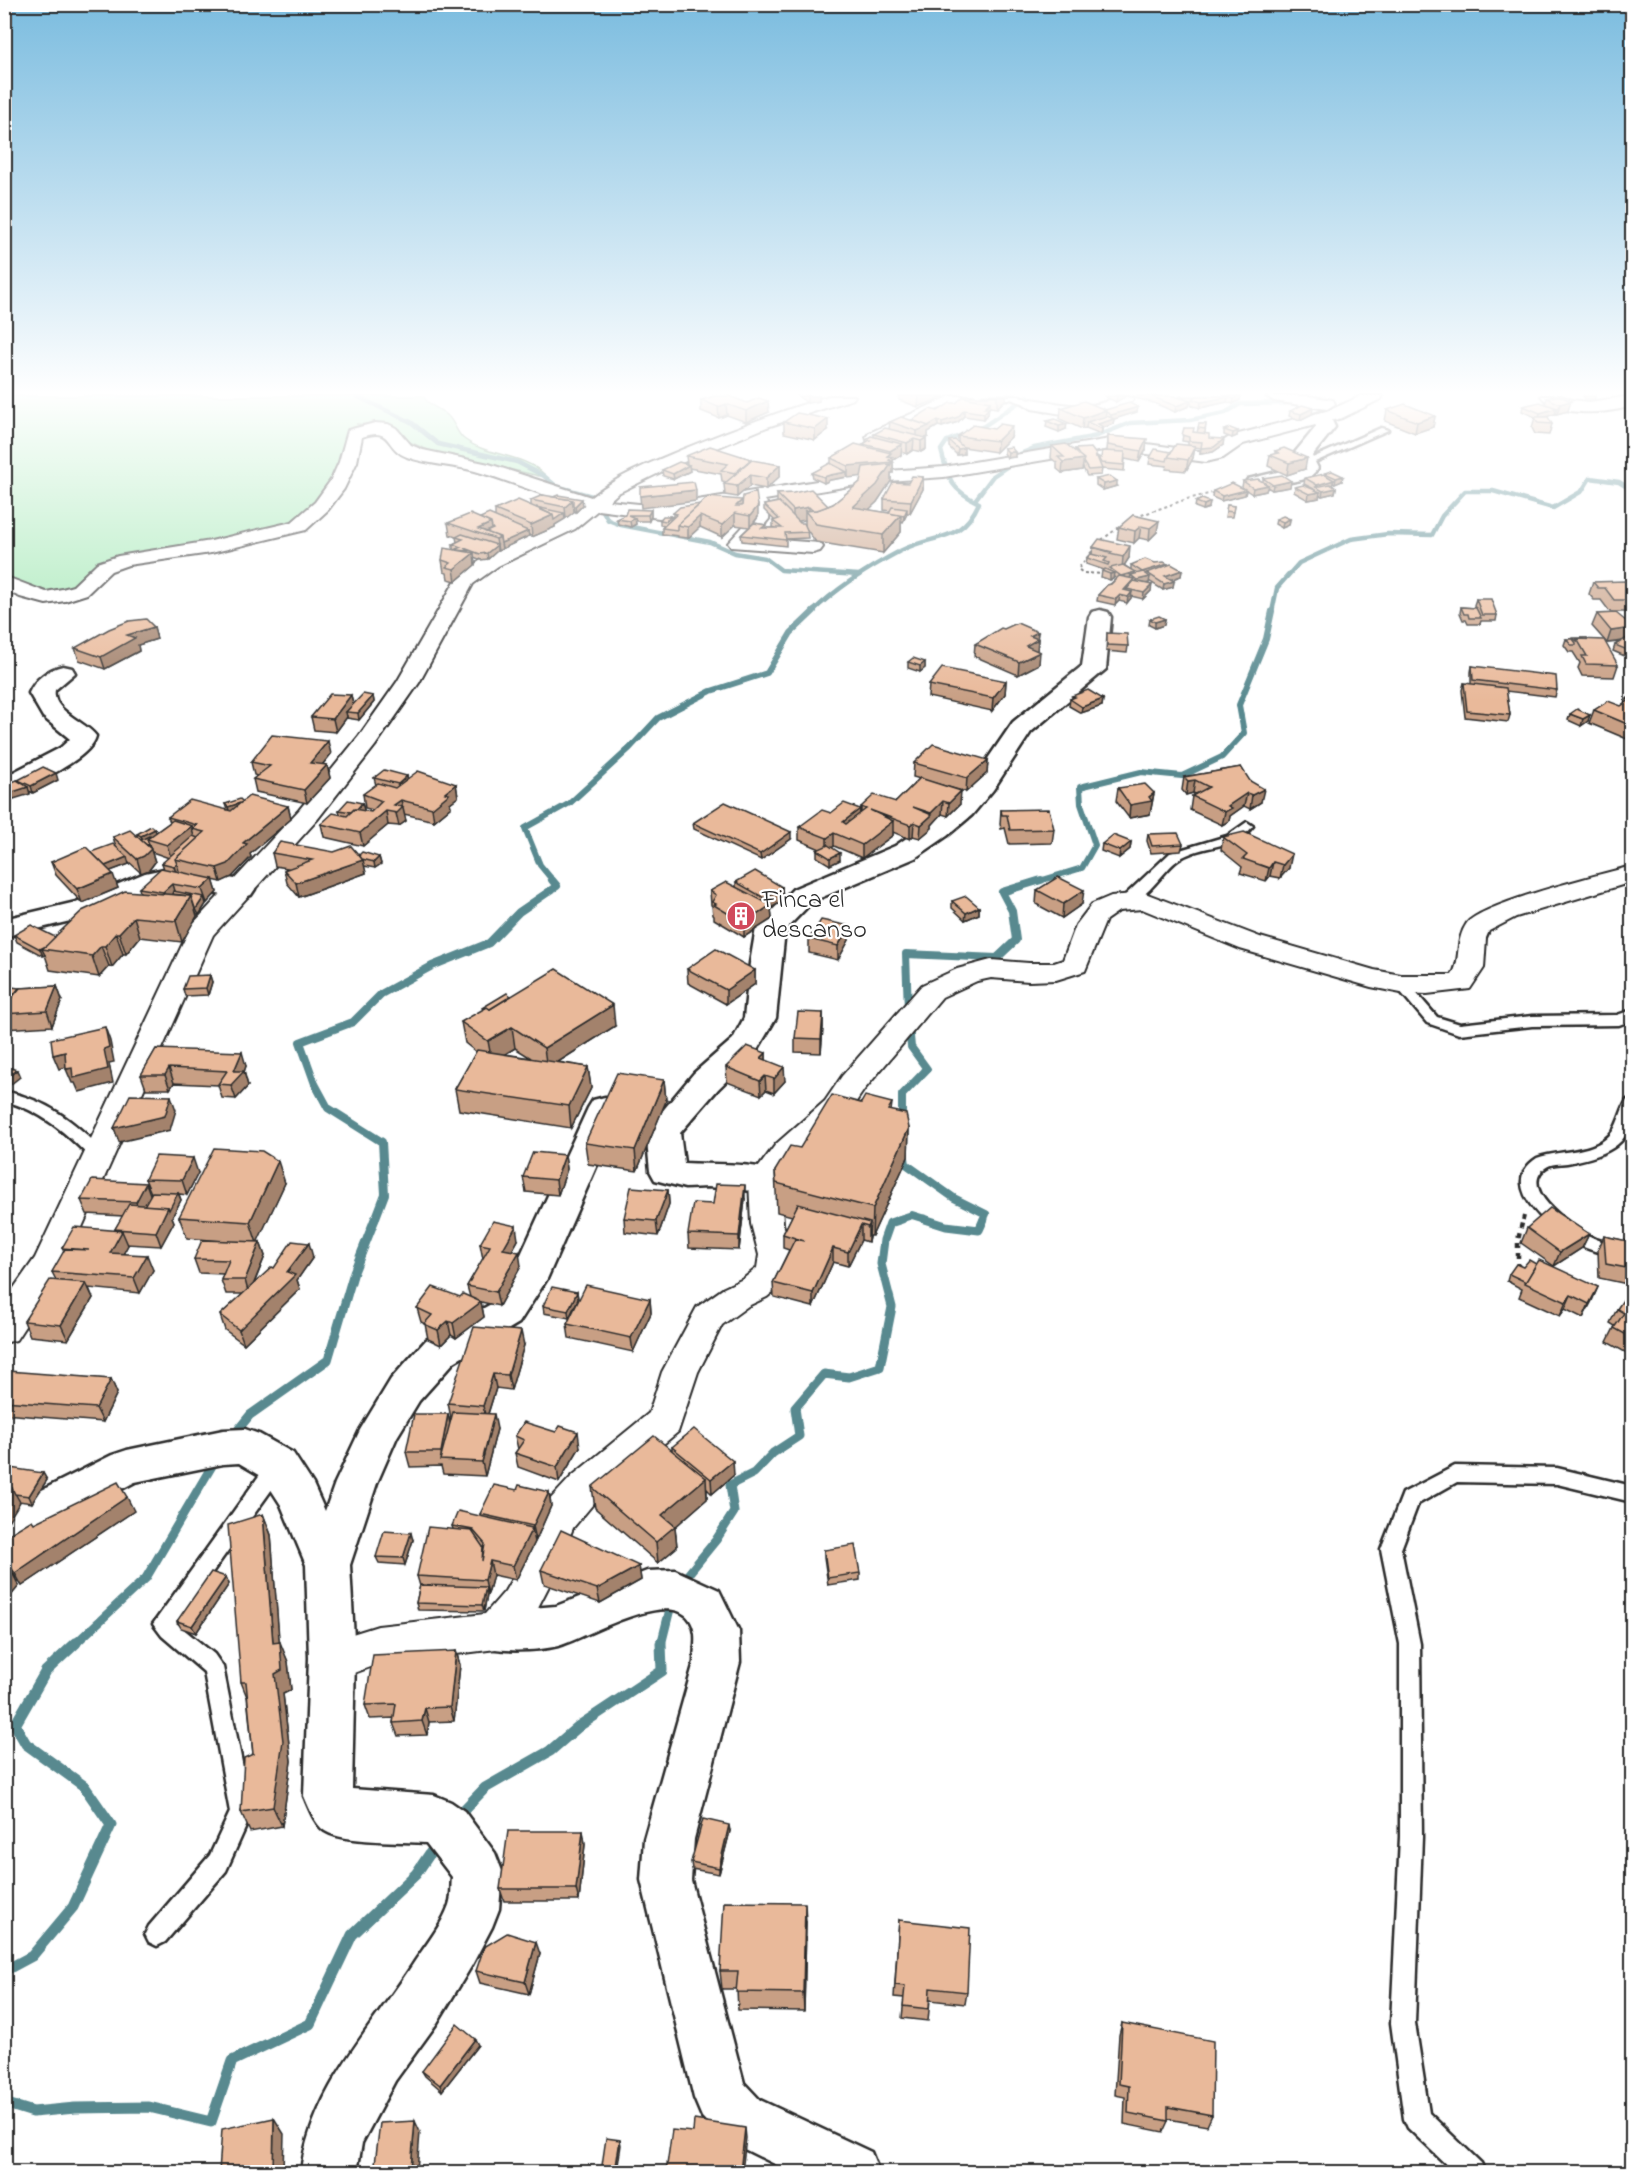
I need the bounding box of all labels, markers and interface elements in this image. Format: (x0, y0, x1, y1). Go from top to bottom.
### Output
place label: Finca el descanso (761, 882, 867, 950)
building icon: Finca el descanso (725, 900, 757, 932)

